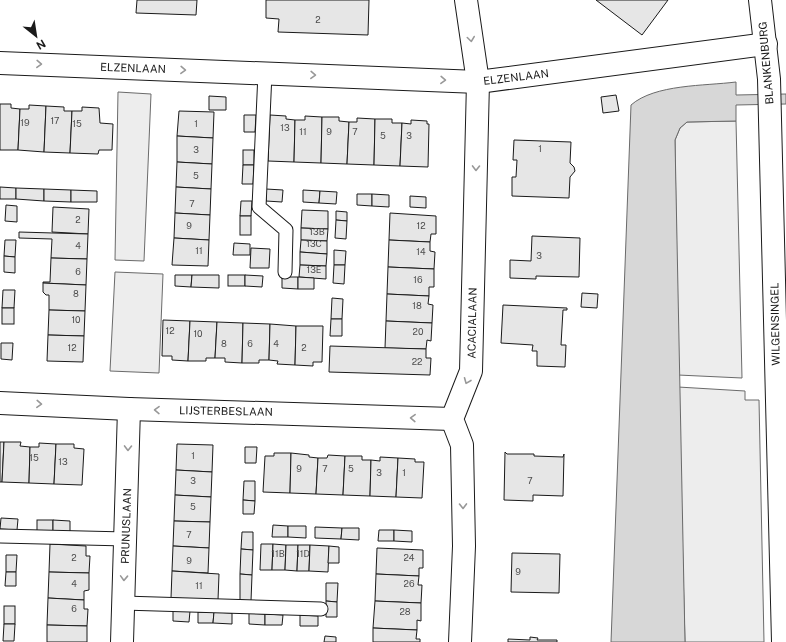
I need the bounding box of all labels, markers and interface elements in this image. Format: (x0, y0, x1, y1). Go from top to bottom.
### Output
house number: 2 (315, 14, 321, 25)
north arrow (16, 16, 56, 56)
street label: BLANKENBURG (756, 21, 776, 105)
one-way arrow (466, 35, 475, 42)
text: N (34, 37, 48, 52)
one-way arrow (36, 60, 42, 68)
street label: ELZENLAAN (100, 61, 166, 75)
one-way arrow (180, 65, 186, 74)
street label: ELZENLAAN (483, 67, 549, 87)
one-way arrow (310, 71, 316, 79)
one-way arrow (440, 76, 446, 85)
house number: 17 (50, 115, 60, 126)
house number: 19 (20, 117, 30, 128)
house number: 15 (72, 118, 82, 129)
house number: 1 (194, 118, 198, 129)
house number: 13 (280, 122, 290, 133)
house number: 11 (299, 126, 307, 137)
house number: 9 (326, 126, 332, 137)
house number: 7 (352, 126, 358, 137)
house number: 5 (380, 130, 386, 141)
house number: 3 (406, 130, 412, 141)
house number: 1 (538, 143, 542, 154)
house number: 3 (193, 144, 199, 155)
one-way arrow (472, 165, 480, 171)
house number: 5 (193, 170, 199, 181)
house number: 7 (189, 198, 195, 209)
house number: 2 (75, 214, 81, 225)
house number: 9 (186, 220, 192, 231)
house number: 12 (416, 220, 426, 231)
house number: 13B (309, 226, 325, 237)
house number: 13C (306, 238, 322, 249)
house number: 4 (75, 240, 81, 251)
house number: 11 (195, 245, 203, 256)
house number: 14 (416, 246, 426, 257)
house number: 3 (536, 250, 542, 261)
house number: 13E (307, 264, 322, 275)
house number: 6 (75, 266, 81, 277)
house number: 16 (413, 274, 423, 285)
street label: WILGENSINGEL (768, 282, 782, 366)
street label: ACACIALAAN (465, 287, 479, 359)
house number: 8 (73, 288, 79, 299)
house number: 18 (412, 300, 422, 311)
house number: 10 (71, 314, 81, 325)
house number: 12 (165, 325, 175, 336)
house number: 20 (413, 326, 424, 337)
house number: 10 (193, 328, 203, 339)
house number: 8 (221, 338, 227, 349)
house number: 6 (247, 338, 253, 349)
house number: 4 (273, 338, 279, 349)
house number: 12 (67, 342, 77, 353)
house number: 2 (301, 342, 307, 353)
house number: 22 (412, 356, 422, 367)
one-way arrow (464, 378, 472, 385)
one-way arrow (36, 400, 42, 409)
street label: LIJSTERBESLAAN (179, 404, 273, 418)
one-way arrow (154, 406, 160, 414)
one-way arrow (410, 413, 416, 422)
one-way arrow (124, 445, 132, 451)
house number: 1 (191, 450, 195, 461)
house number: 15 (29, 452, 39, 463)
house number: 13 (58, 456, 68, 467)
house number: 9 (296, 463, 302, 474)
house number: 7 (322, 463, 328, 474)
house number: 5 (348, 463, 354, 474)
house number: 3 (376, 467, 382, 478)
house number: 1 (402, 467, 406, 478)
house number: 3 (190, 475, 196, 486)
house number: 7 (527, 475, 533, 486)
street label: PRUNUSLAAN (119, 488, 133, 564)
house number: 5 (190, 501, 196, 512)
one-way arrow (459, 503, 467, 509)
house number: 7 (186, 529, 192, 540)
house number: 11B (271, 548, 285, 559)
house number: 11D (296, 548, 310, 559)
house number: 2 (71, 552, 77, 563)
house number: 24 (403, 552, 415, 563)
house number: 9 (186, 555, 192, 566)
house number: 9 (515, 566, 521, 577)
one-way arrow (120, 575, 129, 581)
house number: 4 (71, 578, 77, 589)
house number: 26 (404, 578, 415, 589)
house number: 11 (195, 580, 203, 591)
house number: 6 (71, 603, 77, 614)
house number: 28 (399, 606, 411, 617)

